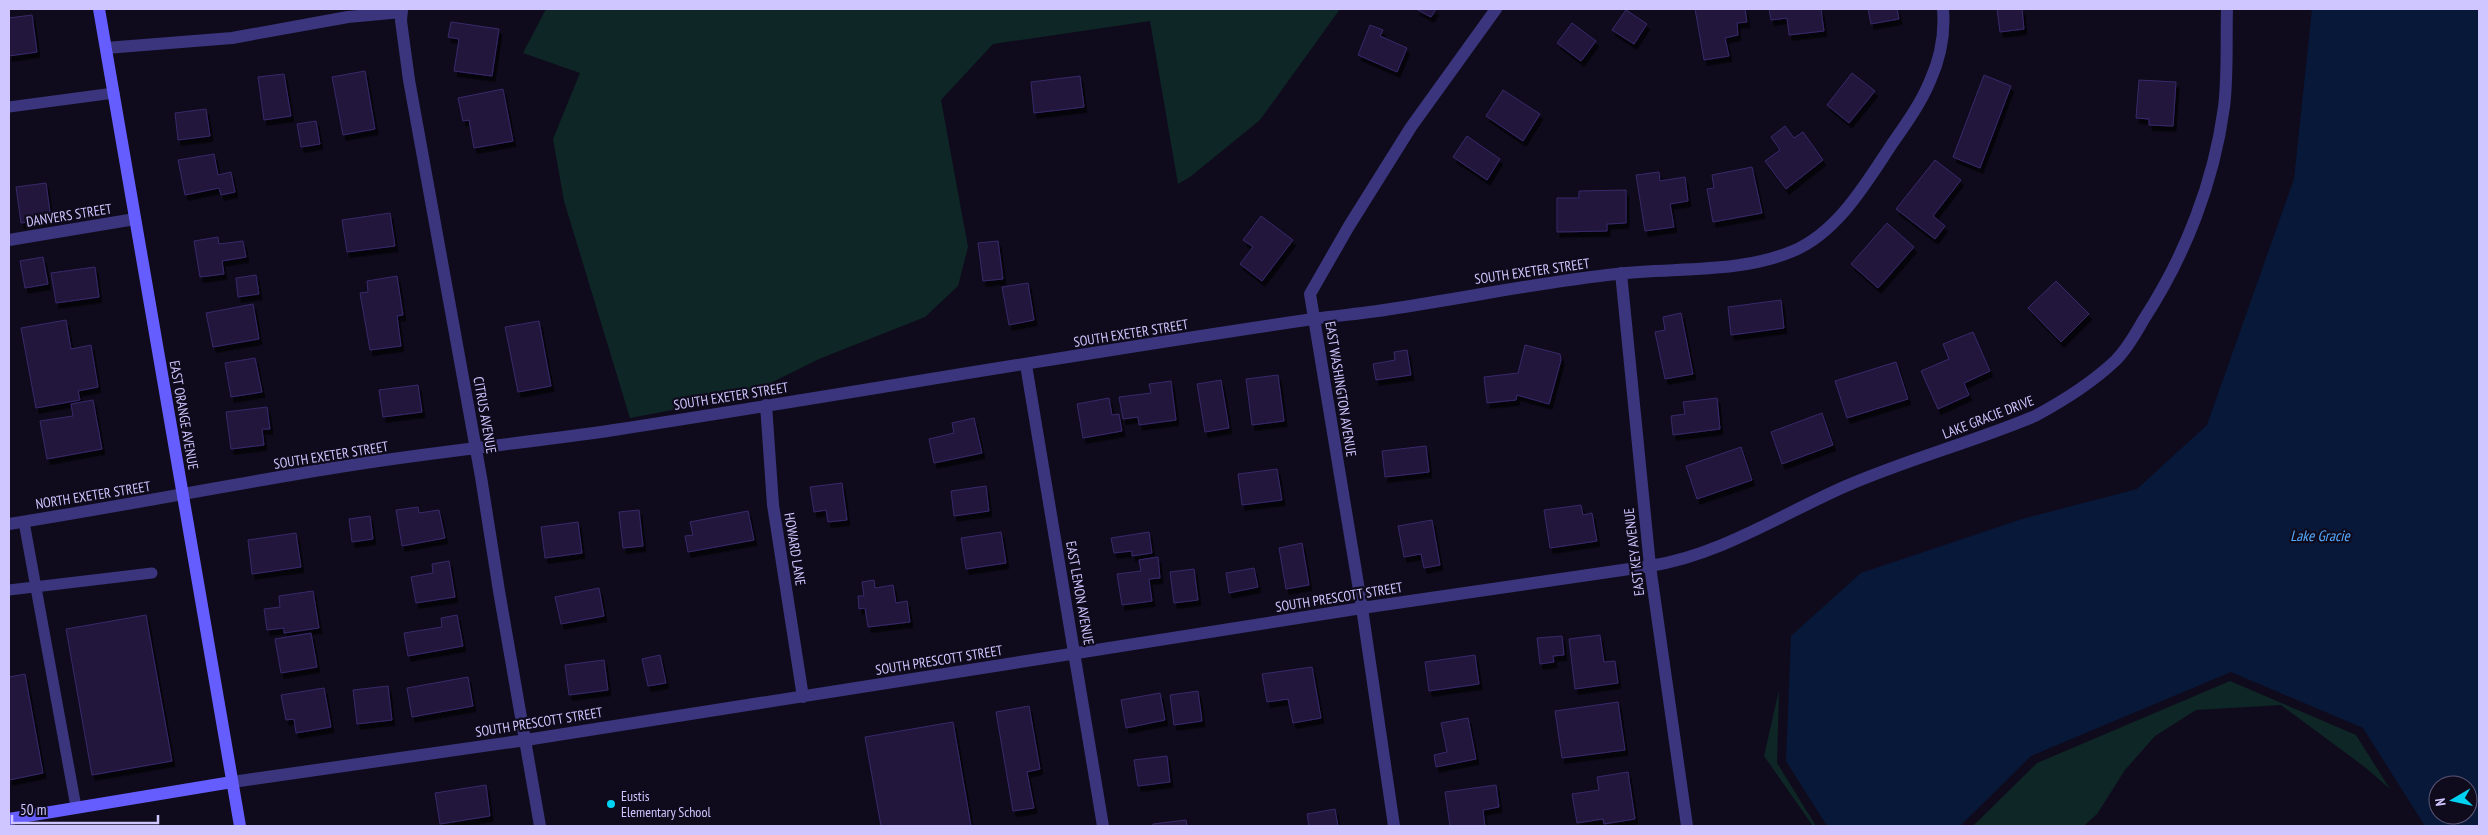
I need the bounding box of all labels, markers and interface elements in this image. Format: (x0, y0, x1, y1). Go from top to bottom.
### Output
street label: DANVERS STREET (25, 199, 114, 231)
street label: SOUTH EXETER STREET (1473, 254, 1591, 288)
street label: SOUTH EXETER STREET (1072, 315, 1190, 351)
street label: EAST WASHINGTON AVENUE (1321, 320, 1361, 458)
street label: EAST ORANGE AVENUE (166, 359, 202, 471)
street label: CITRUS AVENUE (469, 375, 501, 455)
street label: SOUTH EXETER STREET (672, 378, 790, 414)
street label: LAKE GRACIE DRIVE (1940, 391, 2036, 443)
street label: SOUTH EXETER STREET (272, 437, 390, 473)
street label: NORTH EXETER STREET (34, 477, 153, 513)
street label: EAST KEY AVENUE (1620, 507, 1648, 597)
street label: HOWARD LANE (780, 511, 810, 587)
water label: Lake Gracie (2290, 526, 2350, 545)
street label: EAST LEMON AVENUE (1062, 540, 1098, 646)
street label: SOUTH PRESCOTT STREET (1274, 578, 1405, 616)
street label: SOUTH PRESCOTT STREET (874, 641, 1005, 679)
street label: SOUTH PRESCOTT STREET (474, 703, 605, 741)
north arrow (2428, 775, 2478, 825)
place label: Eustis Elementary School (621, 787, 711, 821)
scale bar (12, 792, 159, 824)
text: N (2431, 797, 2450, 807)
marker: Eustis Elementary School (605, 798, 617, 810)
text: 50 m (20, 800, 46, 819)

